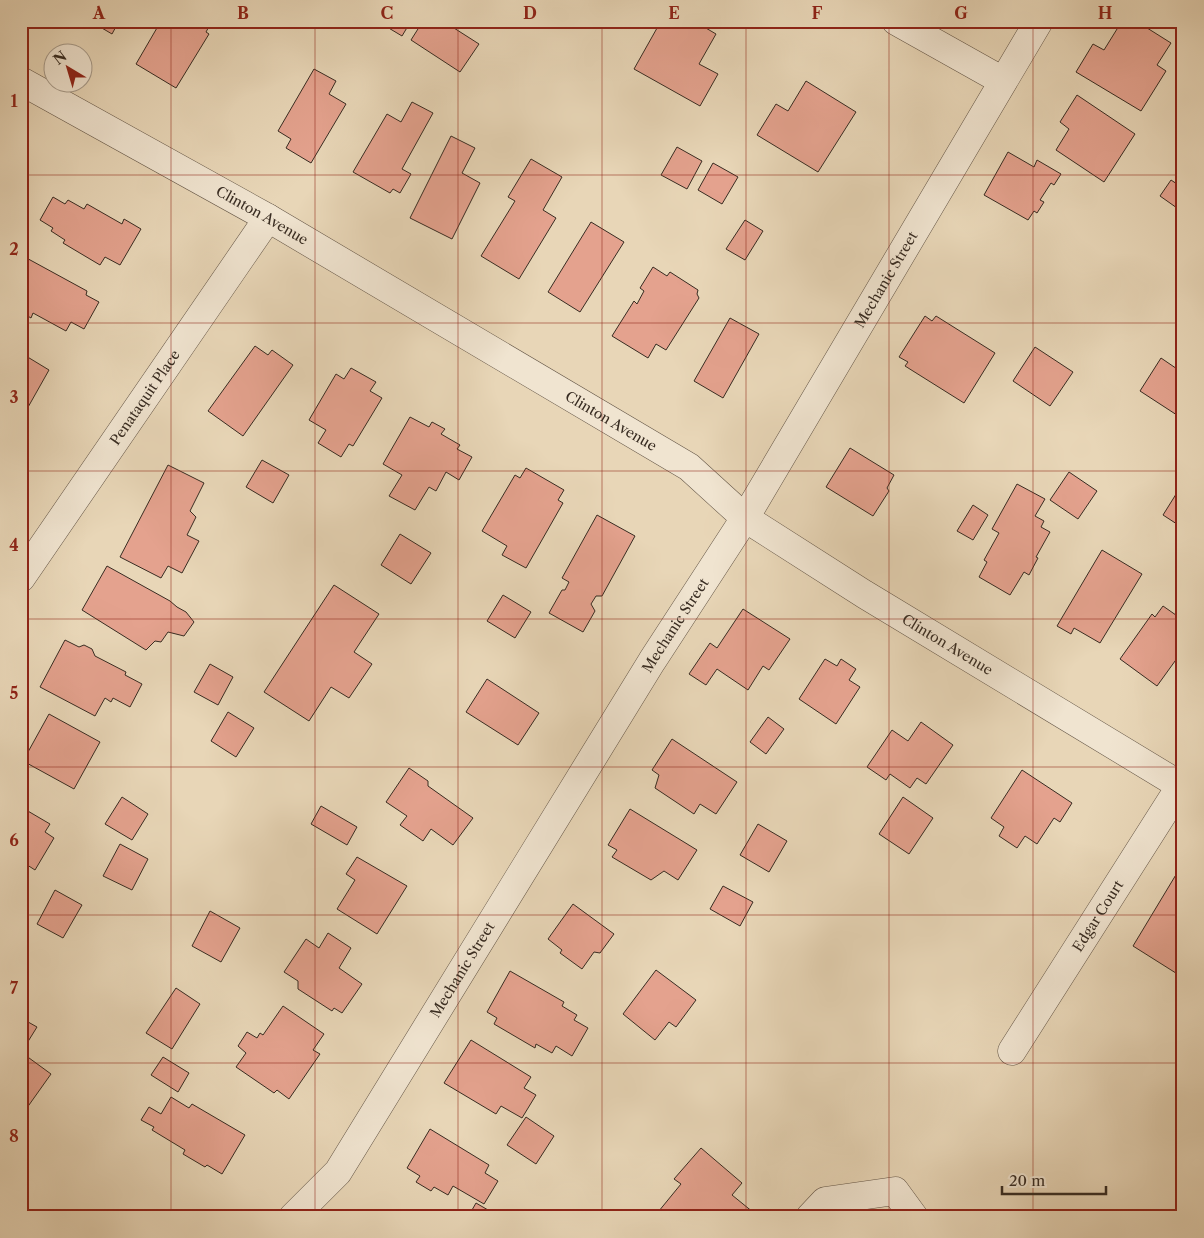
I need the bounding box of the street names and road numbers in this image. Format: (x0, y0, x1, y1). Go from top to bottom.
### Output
street label: Clinton Avenue (213, 182, 312, 249)
street label: Mechanic Street (851, 228, 922, 331)
street label: Penataquit Place (106, 346, 184, 448)
street label: Clinton Avenue (562, 387, 660, 455)
street label: Mechanic Street (638, 575, 713, 676)
street label: Clinton Avenue (899, 610, 996, 679)
street label: Edgar Court (1068, 877, 1127, 955)
street label: Mechanic Street (426, 919, 498, 1021)

